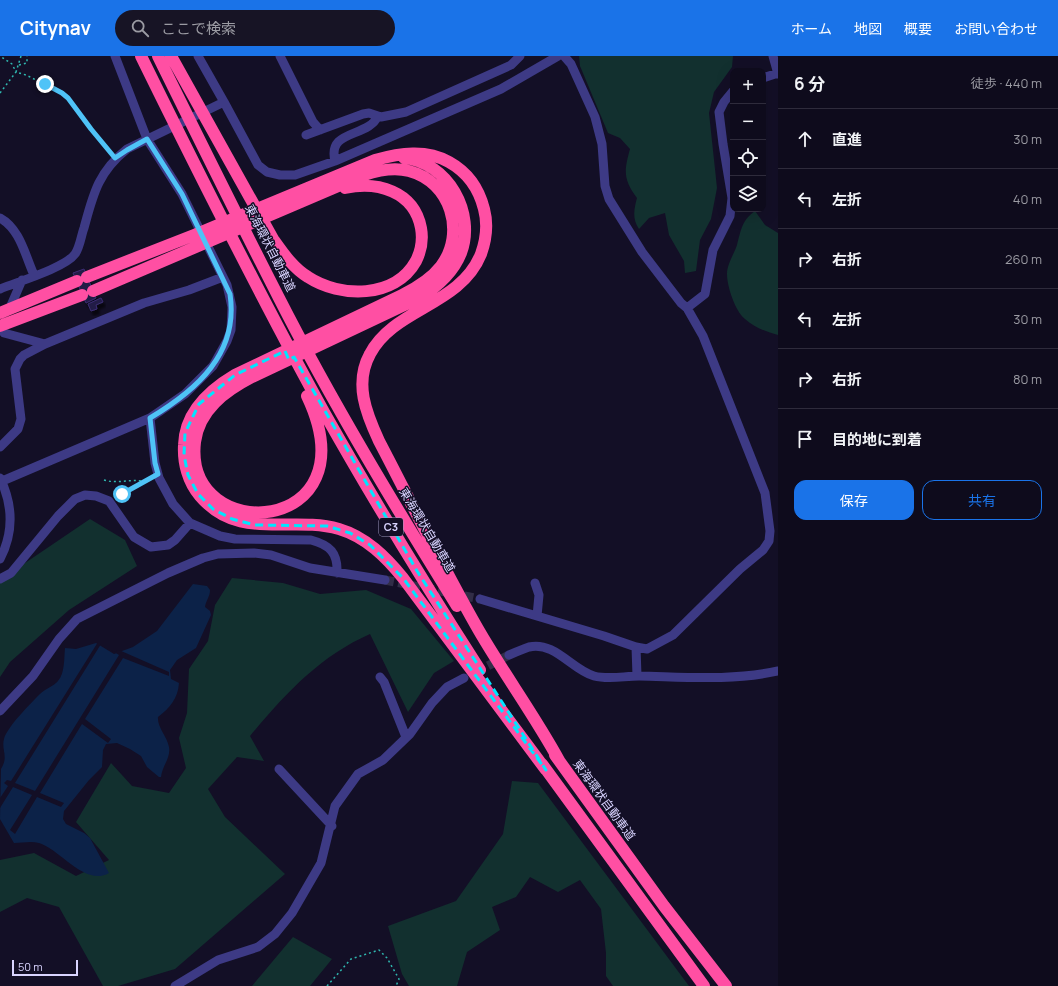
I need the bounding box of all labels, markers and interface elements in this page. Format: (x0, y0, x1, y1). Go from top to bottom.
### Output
search box (115, 10, 395, 46)
text: Citynav (20, 15, 91, 41)
icon: search (129, 17, 151, 39)
text: ここで検索 (161, 18, 236, 39)
text: ホーム (790, 19, 832, 38)
text: 地図 (854, 19, 882, 38)
text: 概要 (904, 19, 932, 38)
text: お問い合わせ (954, 19, 1038, 38)
map controls (730, 68, 766, 212)
button: + (730, 68, 766, 104)
text: 6 分 (794, 72, 825, 95)
text: 徒歩 · 440 m (971, 74, 1042, 92)
route end (36, 75, 54, 93)
button: − (730, 104, 766, 140)
icon: ahead (794, 128, 816, 150)
text: 直進 (832, 129, 862, 150)
text: 30 m (1013, 130, 1042, 148)
button: locate (730, 140, 766, 176)
button: layers (730, 176, 766, 212)
icon: left (794, 188, 816, 210)
text: 左折 (832, 189, 862, 210)
text: 40 m (1013, 190, 1042, 208)
street label: 東海環状自動車道 (241, 201, 300, 294)
icon: right (794, 248, 816, 270)
text: 右折 (832, 249, 862, 270)
text: 260 m (1005, 250, 1042, 268)
icon: left (794, 308, 816, 330)
text: 左折 (832, 309, 862, 330)
text: 30 m (1013, 310, 1042, 328)
icon: right (794, 368, 816, 390)
text: 右折 (832, 369, 862, 390)
text: 80 m (1013, 370, 1042, 388)
icon: arrive (794, 428, 816, 450)
text: 目的地に到着 (832, 429, 922, 450)
button: 保存 (794, 480, 914, 520)
button: 共有 (922, 480, 1042, 520)
street label: 東海環状自動車道 (395, 484, 459, 575)
route start (113, 485, 131, 503)
road number: C3 (379, 518, 403, 536)
street label: 東海環状自動車道 (569, 756, 639, 844)
scale bar (12, 958, 78, 977)
text: 50 m (18, 959, 43, 974)

